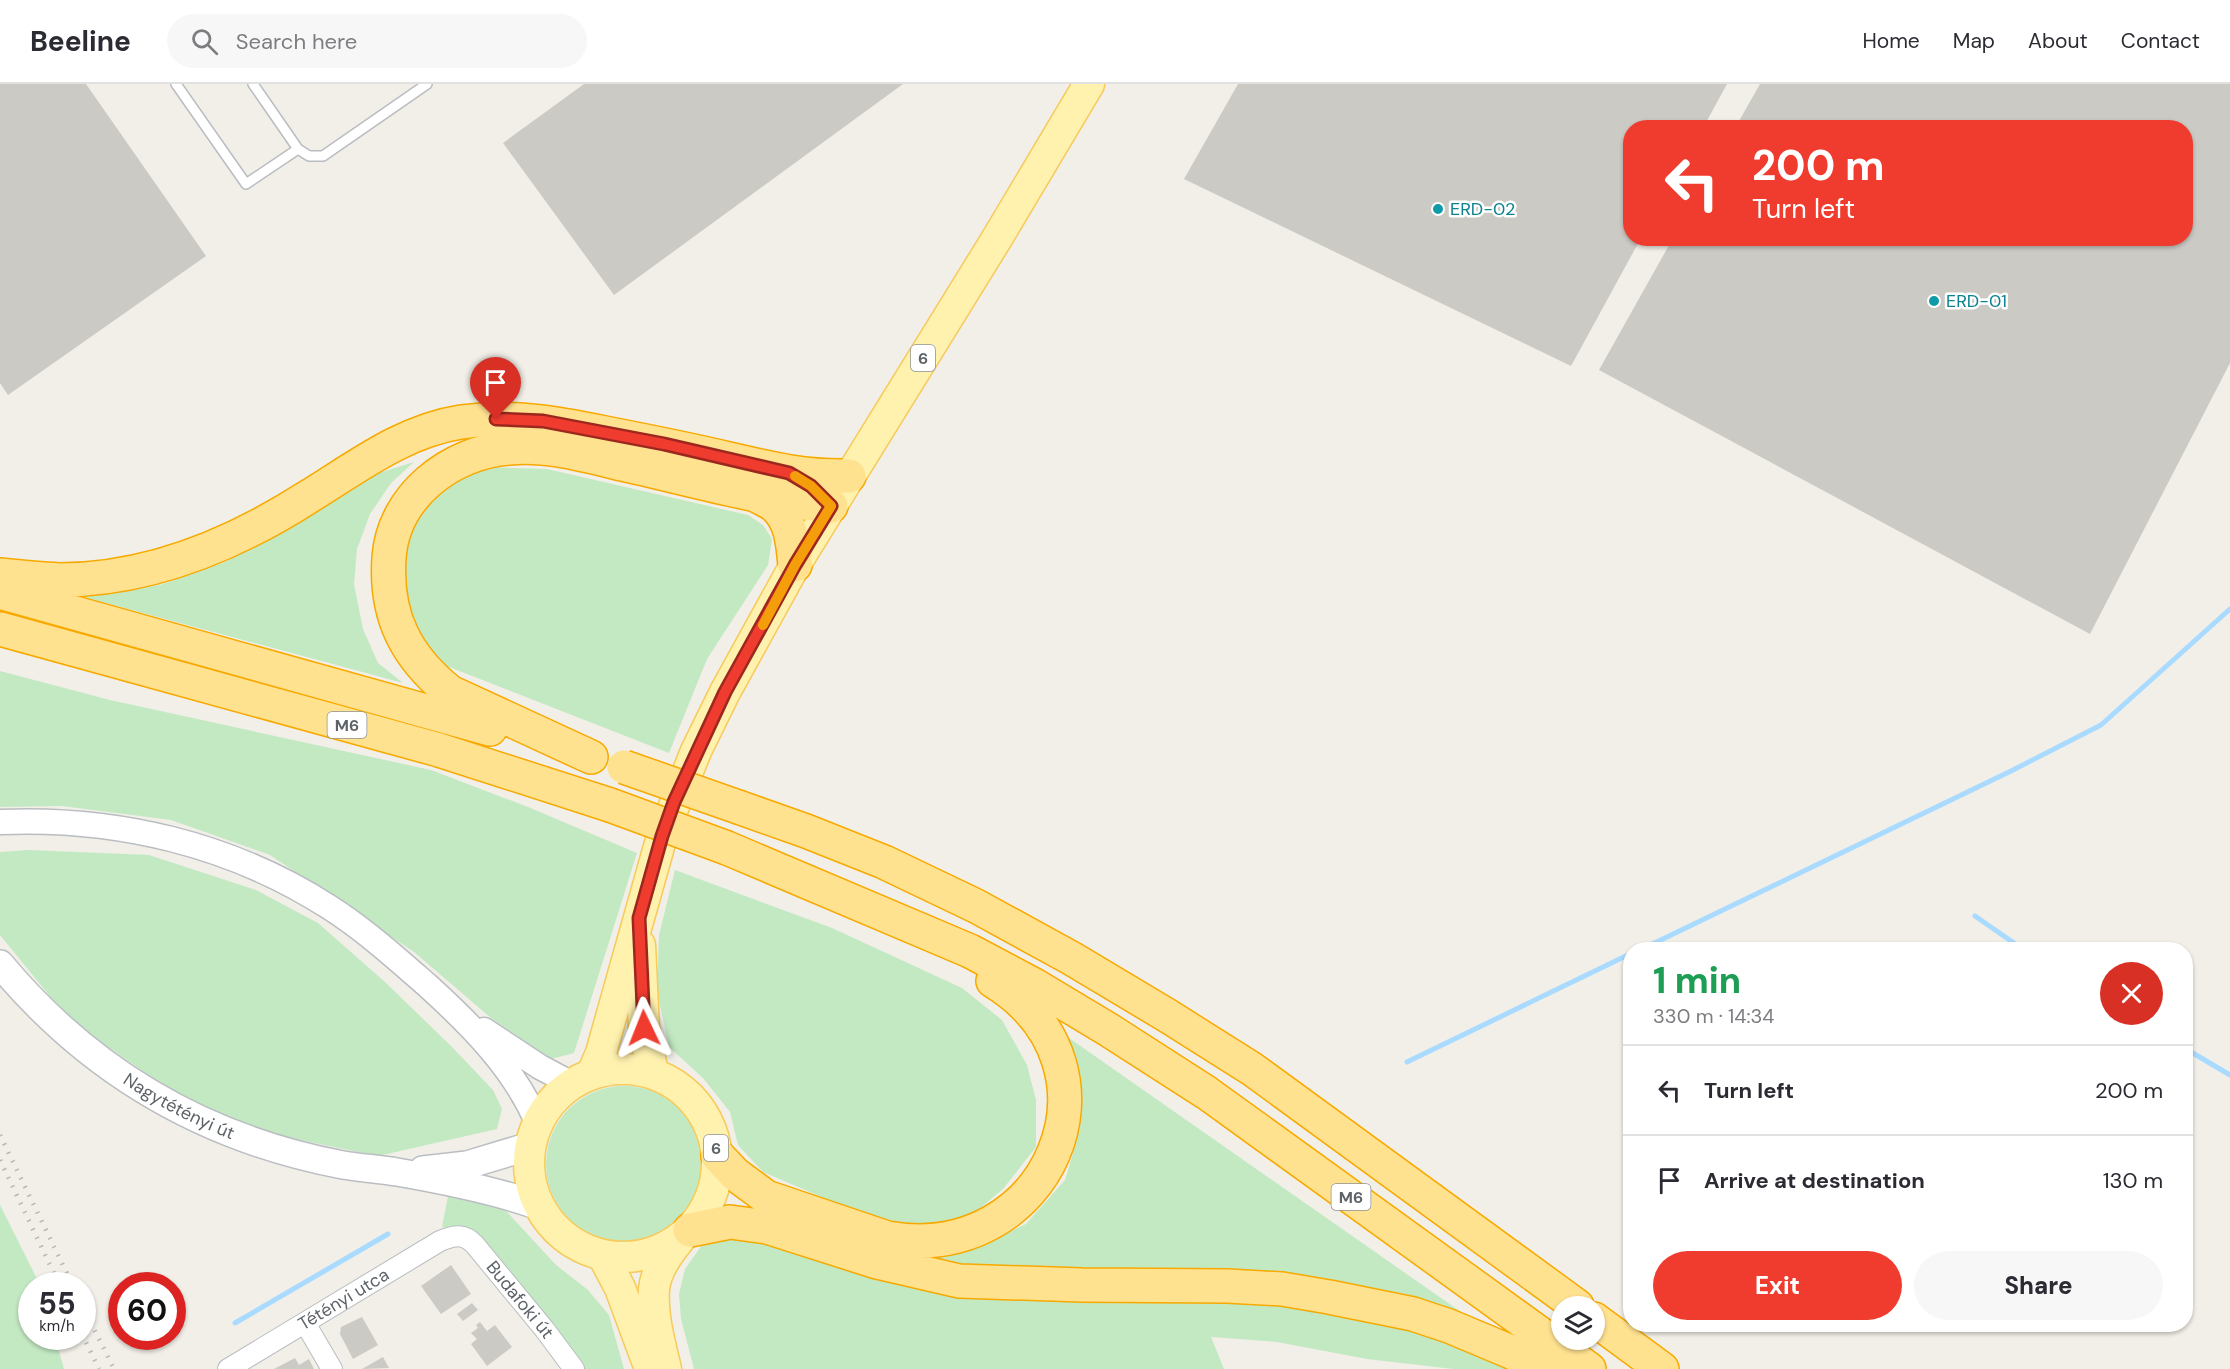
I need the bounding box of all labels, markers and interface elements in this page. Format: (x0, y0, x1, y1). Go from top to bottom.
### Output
search box (167, 14, 587, 68)
text: Beeline (30, 23, 131, 60)
icon: search (188, 25, 221, 58)
text: Search here (236, 27, 357, 56)
text: Home (1862, 27, 1920, 55)
text: Map (1953, 27, 1995, 55)
text: About (2028, 27, 2088, 55)
text: Contact (2121, 27, 2200, 55)
text: 200 m (1752, 138, 1885, 193)
icon: left (1653, 144, 1731, 222)
text: Turn left (1752, 191, 1855, 226)
place label: ERD-02 (1450, 197, 1515, 221)
marker: ERD-02 (1431, 202, 1445, 216)
place label: ERD-01 (1946, 289, 2007, 313)
marker: ERD-01 (1927, 294, 1941, 308)
road number: 6 (911, 345, 935, 371)
pin (470, 357, 521, 419)
icon: arrive (479, 366, 512, 399)
road number: M6 (328, 712, 366, 738)
text: 1 min (1653, 957, 1741, 1004)
button: close (2100, 962, 2163, 1025)
position arrow (612, 996, 676, 1060)
text: 330 m · 14:34 (1653, 1003, 1774, 1029)
street label: Nagytétényi út (119, 1068, 238, 1145)
icon: left (1653, 1074, 1686, 1107)
text: Turn left (1704, 1076, 1794, 1105)
text: 200 m (2095, 1076, 2163, 1105)
road number: 6 (704, 1135, 728, 1161)
icon: arrive (1653, 1164, 1686, 1197)
text: Arrive at destination (1704, 1166, 1925, 1195)
text: 130 m (2103, 1166, 2163, 1195)
road number: M6 (1332, 1184, 1370, 1210)
button: Exit (1653, 1251, 1902, 1320)
button: Share (1914, 1251, 2163, 1320)
street label: Budafoki út (481, 1256, 559, 1344)
street label: Tétényi utca (294, 1263, 393, 1336)
speed limit sign: 60 (108, 1272, 186, 1350)
text: 55 (38, 1284, 76, 1323)
map controls (1551, 1296, 1605, 1350)
button: layers (1551, 1296, 1605, 1350)
text: km/h (39, 1316, 75, 1336)

